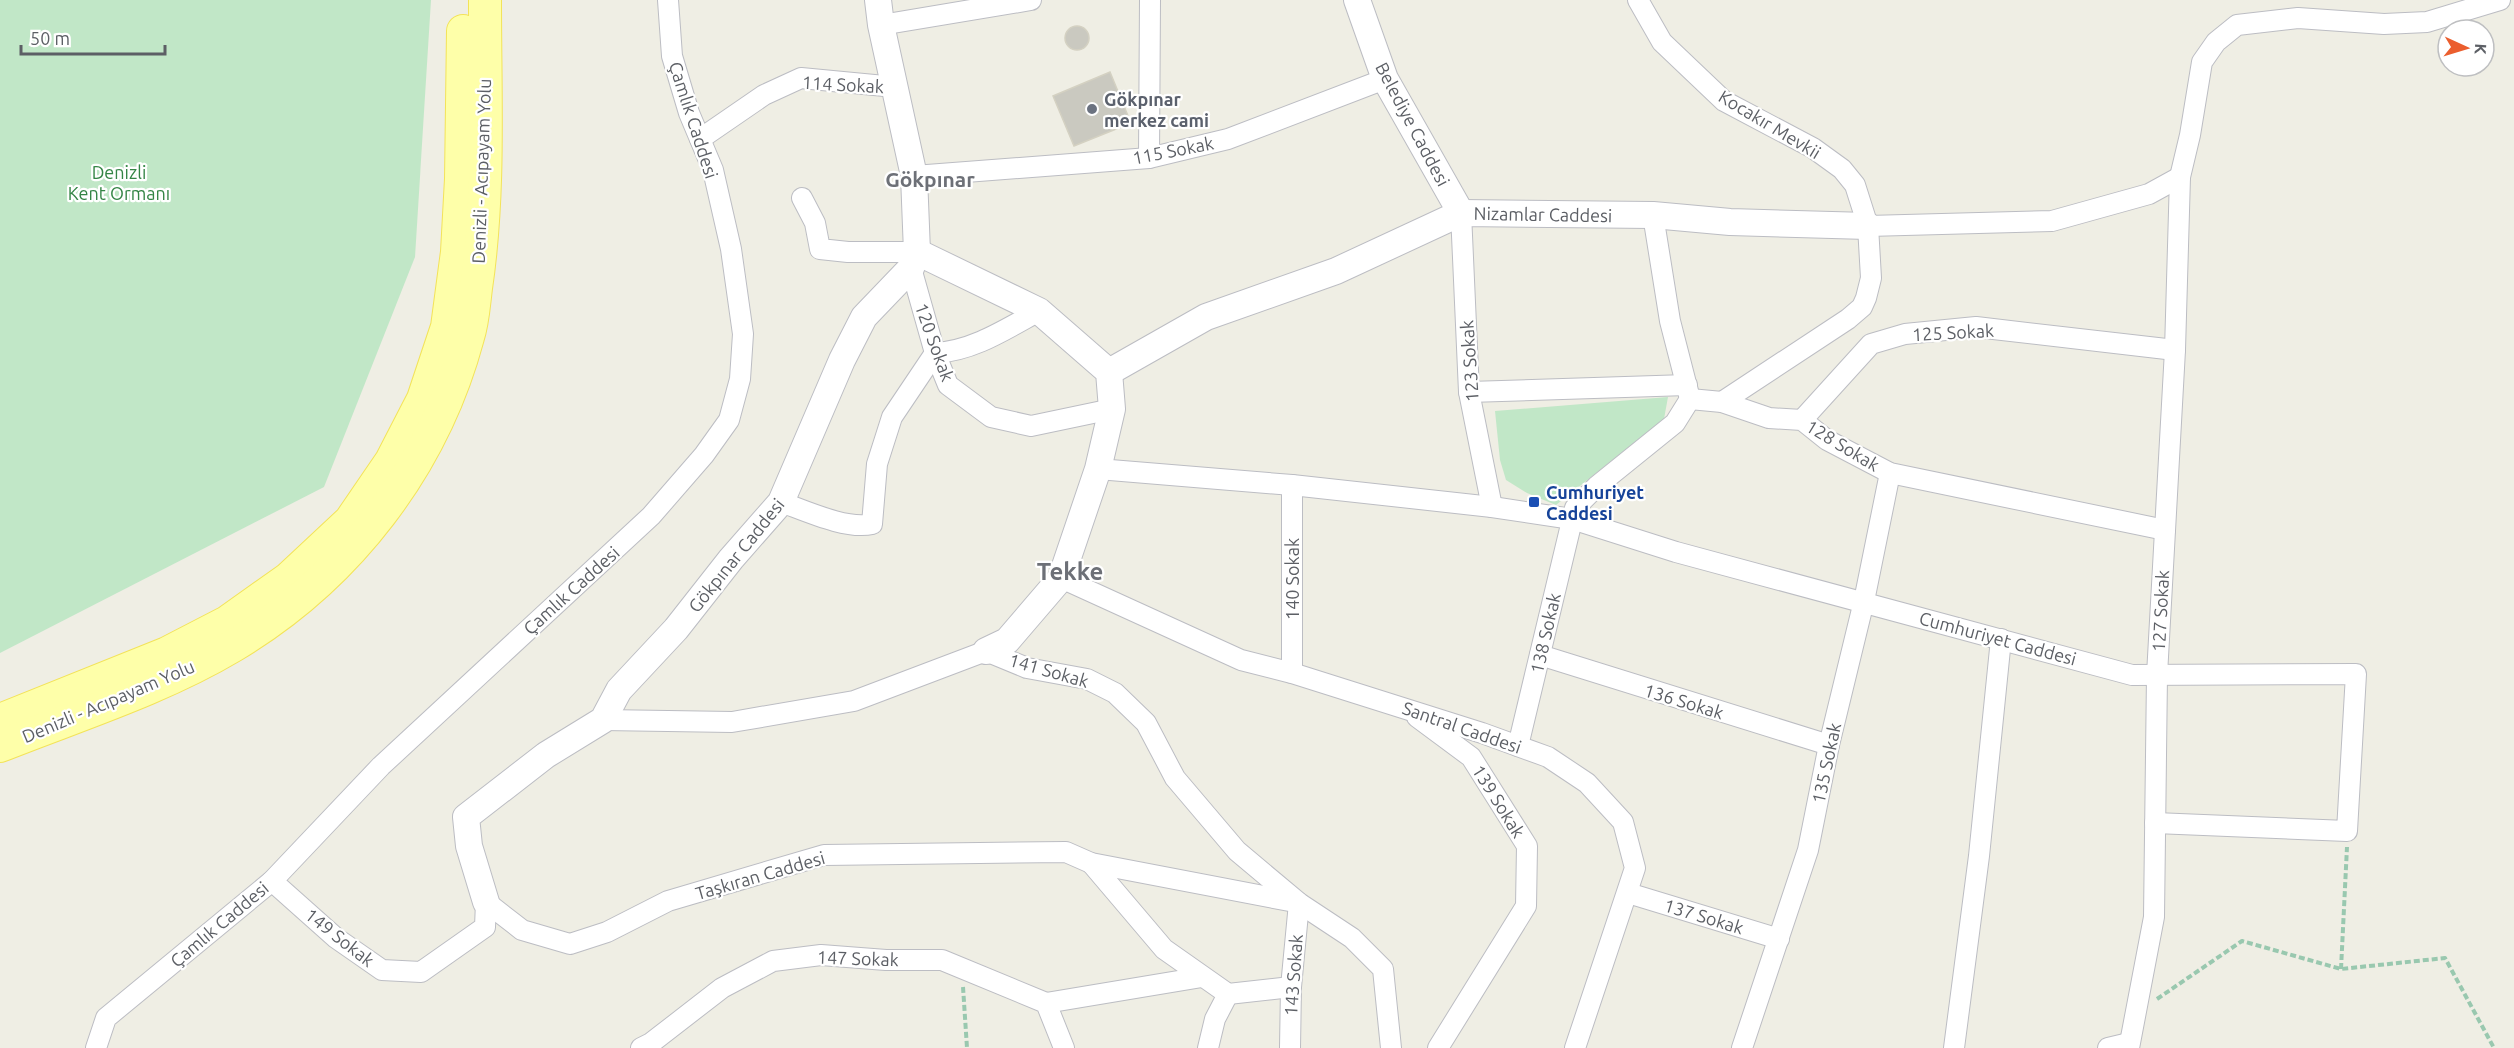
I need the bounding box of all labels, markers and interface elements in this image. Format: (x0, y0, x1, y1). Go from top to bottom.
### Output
scale bar (21, 18, 165, 56)
north arrow (2436, 18, 2496, 78)
text: 50 m (30, 28, 70, 48)
text: K (2472, 43, 2490, 55)
street label: Çamlık Caddesi (666, 59, 722, 181)
street label: Belediye Caddesi (1372, 59, 1454, 189)
street label: 114 Sokak (802, 72, 884, 96)
street label: Denizli - Acıpayam Yolu (468, 78, 494, 264)
street label: Kocakır Mevkii (1715, 86, 1825, 162)
place label: Gökpınar merkez cami (1104, 89, 1209, 130)
marker: Gökpınar merkez cami (1085, 102, 1099, 116)
street label: 115 Sokak (1131, 132, 1215, 168)
park label: Denizli Kent Ormanı (68, 162, 170, 203)
district label: Gökpınar (885, 167, 975, 191)
street label: Nizamlar Caddesi (1473, 203, 1613, 225)
street label: 120 Sokak (912, 300, 958, 384)
street label: 123 Sokak (1456, 319, 1482, 403)
street label: 125 Sokak (1912, 320, 1994, 344)
street label: 128 Sokak (1803, 415, 1883, 475)
place label: Cumhuriyet Caddesi (1546, 482, 1644, 523)
street label: Gökpınar Caddesi (684, 494, 788, 616)
marker: Cumhuriyet Caddesi (1527, 495, 1541, 509)
street label: 140 Sokak (1282, 538, 1302, 620)
street label: Çamlık Caddesi (519, 542, 623, 638)
district label: Tekke (1037, 558, 1103, 585)
street label: 127 Sokak (2148, 570, 2172, 652)
street label: 138 Sokak (1526, 591, 1564, 675)
street label: Cumhuriyet Caddesi (1917, 607, 2079, 669)
street label: 141 Sokak (1007, 649, 1091, 691)
street label: Denizli - Acıpayam Yolu (19, 656, 197, 746)
street label: 136 Sokak (1642, 679, 1726, 723)
street label: Santral Caddesi (1400, 697, 1524, 757)
street label: 135 Sokak (1808, 721, 1844, 805)
street label: 139 Sokak (1469, 761, 1529, 841)
street label: Taşkıran Caddesi (693, 847, 827, 903)
street label: Çamlık Caddesi (166, 877, 272, 971)
street label: 137 Sokak (1662, 894, 1746, 938)
street label: 149 Sokak (302, 904, 378, 970)
street label: 143 Sokak (1280, 933, 1306, 1017)
street label: 147 Sokak (817, 947, 899, 969)

